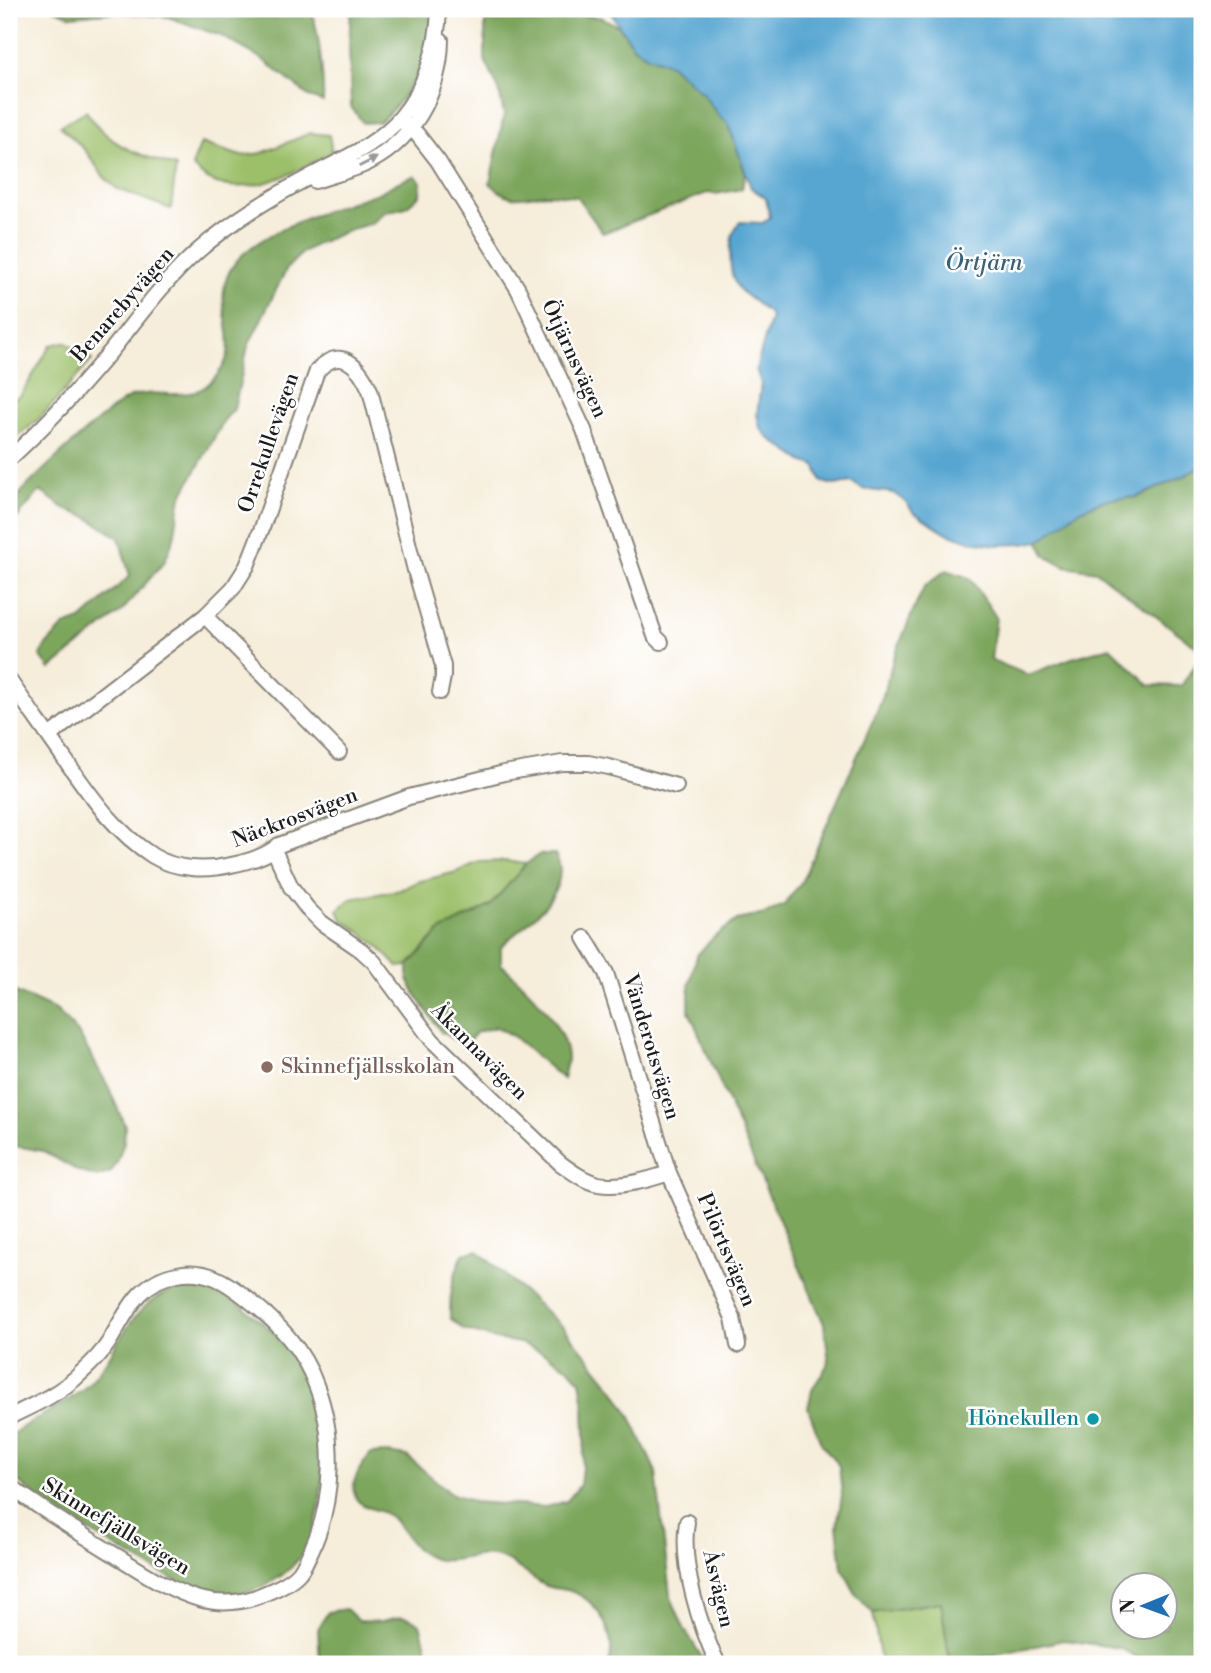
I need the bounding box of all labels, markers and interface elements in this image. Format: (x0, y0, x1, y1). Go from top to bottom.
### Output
one-way arrow (358, 156, 378, 167)
street label: Benarebyvägen (65, 242, 181, 369)
water label: Örtjärn (945, 247, 1024, 277)
street label: Ötjärnsvägen (535, 295, 615, 423)
street label: Orrekullevägen (233, 369, 305, 517)
street label: Näckrosvägen (229, 782, 362, 854)
street label: Vänderotsvägen (616, 970, 686, 1124)
street label: Åkannavägen (424, 996, 535, 1106)
place label: Skinnefjällsskolan (281, 1054, 456, 1080)
marker: Skinnefjällsskolan (259, 1059, 275, 1075)
street label: Pilörtsvägen (690, 1189, 762, 1311)
place label: Hönekullen (968, 1406, 1079, 1432)
marker: Hönekullen (1085, 1411, 1101, 1427)
street label: Skinnefjällsvägen (37, 1473, 195, 1582)
street label: Åsvägen (696, 1546, 742, 1631)
north arrow (1110, 1572, 1180, 1642)
text: N (1116, 1599, 1140, 1614)

